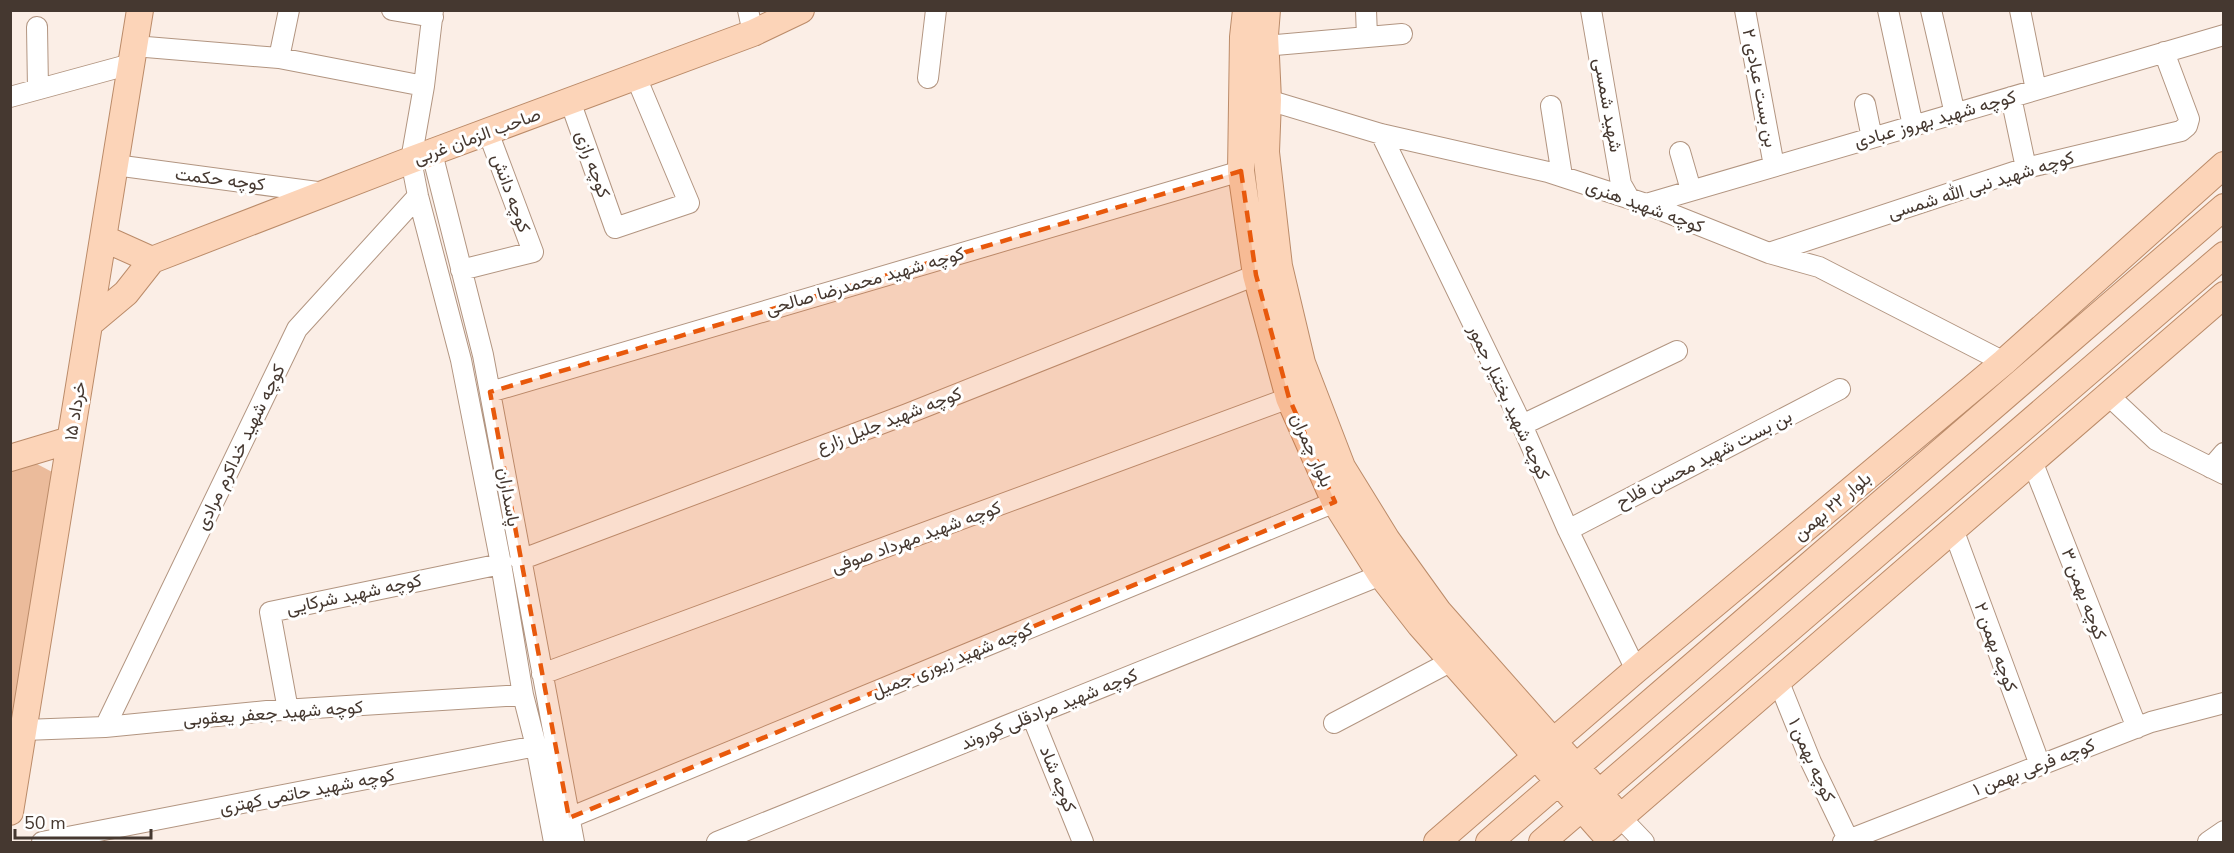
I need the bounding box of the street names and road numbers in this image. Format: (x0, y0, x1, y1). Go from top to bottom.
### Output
street label: بن بست عبادی ۲ (1737, 27, 1783, 149)
street label: شهید شمسی (1588, 56, 1628, 154)
street label: کوچه شهید بهروز عبادی (1851, 84, 2019, 154)
street label: صاحب الزمان غربی (410, 102, 544, 170)
street label: کوچه رازی (570, 127, 616, 201)
street label: کوچه شهید نبی الله شمسی (1885, 145, 2077, 225)
street label: کوچه دانش (486, 150, 536, 236)
street label: کوچه حکمت (174, 162, 266, 196)
street label: کوچه شهید هنری (1583, 173, 1707, 239)
street label: کوچه شهید محمدرضا صالحی (763, 241, 967, 321)
street label: کوچه شهید بختیار جمور (1462, 320, 1555, 483)
street label: کوچه شهید خداکرم مرادی (189, 360, 291, 534)
street label: ۱۵ خرداد (58, 380, 92, 442)
street label: کوچه شهید جلیل زارع (813, 381, 965, 459)
street label: بن بست شهید محسن فلاح (1612, 404, 1796, 514)
street label: بلوار چمران (1285, 409, 1339, 491)
street label: پاسداران (492, 466, 526, 528)
street label: بلوار ۲۲ بهمن (1788, 466, 1876, 546)
street label: کوچه شهید مهرداد صوفی (828, 495, 1004, 579)
street label: کوچه بهمن ۳ (2056, 545, 2112, 643)
street label: کوچه شهید شرکایی (284, 568, 424, 620)
street label: کوچه بهمن ۲ (1969, 599, 2023, 695)
street label: کوچه شهید زیوری جمیل (868, 617, 1036, 703)
street label: کوچه شهید مرادقلی کوروند (957, 662, 1141, 756)
street label: کوچه شهید جعفر یعقوبی (182, 695, 364, 731)
street label: کوچه بهمن ۱ (1783, 714, 1841, 806)
street label: کوچه فرعی بهمن ۱ (1970, 733, 2098, 801)
street label: کوچه شاد (1034, 742, 1082, 816)
street label: کوچه شهید حاتمی کهتری (217, 762, 397, 820)

